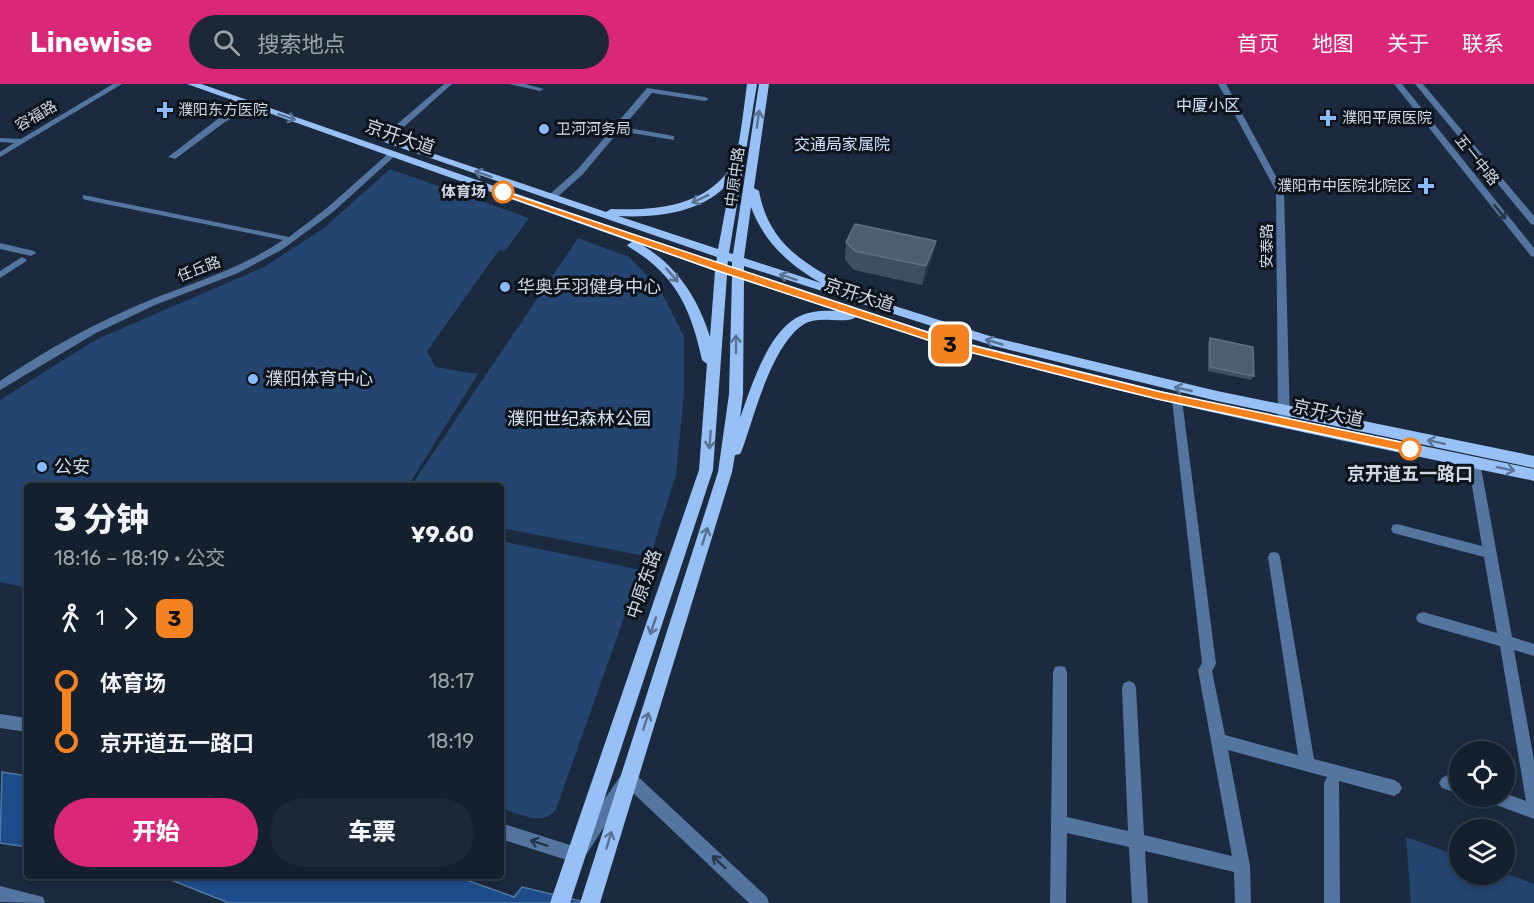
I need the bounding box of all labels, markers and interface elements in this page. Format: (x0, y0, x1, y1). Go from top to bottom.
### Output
search box (189, 15, 609, 69)
text: Linewise (30, 26, 153, 59)
icon: search (210, 26, 243, 59)
text: 搜索地点 (258, 31, 346, 58)
text: 首页 (1237, 31, 1279, 56)
text: 地图 (1312, 31, 1354, 56)
text: 关于 (1387, 31, 1429, 56)
text: 联系 (1462, 31, 1504, 56)
district label: 中厦小区 (1176, 96, 1240, 115)
street label: 容福路 (12, 97, 60, 135)
marker: 濮阳东方医院 (156, 101, 174, 119)
place label: 濮阳东方医院 (178, 101, 268, 119)
marker: 濮阳平原医院 (1319, 109, 1337, 127)
place label: 濮阳平原医院 (1342, 109, 1432, 127)
one-way arrow (753, 110, 764, 130)
one-way arrow (277, 112, 296, 123)
street label: 京开大道 (362, 115, 438, 159)
place label: 卫河河务局 (556, 120, 631, 138)
marker: 卫河河务局 (537, 122, 551, 136)
street label: 五一中路 (1451, 131, 1503, 189)
district label: 交通局家属院 (794, 135, 890, 154)
street label: 中原中路 (722, 146, 748, 208)
one-way arrow (474, 168, 493, 179)
place label: 濮阳市中医院北院区 (1277, 177, 1412, 195)
marker: 濮阳市中医院北院区 (1417, 177, 1435, 195)
marker: 体育场 (492, 181, 514, 203)
place label: 体育场 (441, 183, 486, 201)
one-way arrow (691, 194, 709, 205)
one-way arrow (1494, 204, 1507, 220)
street label: 安泰路 (1258, 223, 1276, 269)
street label: 任丘路 (175, 253, 223, 285)
one-way arrow (665, 267, 678, 283)
one-way arrow (779, 271, 798, 282)
street label: 京开大道 (821, 273, 897, 317)
place label: 华奥乒羽健身中心 (517, 276, 661, 298)
marker: 华奥乒羽健身中心 (498, 280, 512, 294)
line badge: 3 (930, 324, 970, 364)
text: 3 (943, 332, 957, 357)
one-way arrow (730, 335, 742, 355)
one-way arrow (985, 336, 1004, 347)
place label: 濮阳体育中心 (265, 368, 373, 390)
marker: 濮阳体育中心 (246, 372, 260, 386)
one-way arrow (1174, 382, 1193, 394)
street label: 京开大道 (1290, 395, 1366, 431)
park label: 濮阳世纪森林公园 (507, 408, 651, 430)
one-way arrow (704, 430, 715, 450)
one-way arrow (1426, 436, 1446, 447)
marker: 京开道五一路口 (1399, 438, 1421, 460)
place label: 公安 (54, 456, 90, 478)
marker: 公安 (35, 460, 49, 474)
place label: 京开道五一路口 (1347, 463, 1473, 485)
one-way arrow (1496, 464, 1515, 475)
text: 3 分钟 (54, 500, 149, 539)
text: ¥9.60 (410, 521, 474, 548)
one-way arrow (700, 527, 711, 546)
text: 18:16 – 18:19 · 公交 (54, 546, 226, 570)
street label: 中原东路 (622, 546, 666, 622)
icon: walk (54, 602, 87, 635)
icon: forward (114, 602, 147, 635)
text: 1 (96, 606, 105, 630)
text: 3 (168, 606, 181, 631)
one-way arrow (647, 616, 658, 635)
text: 18:17 (429, 669, 474, 693)
text: 体育场 (100, 670, 166, 697)
one-way arrow (641, 712, 652, 731)
text: 18:19 (427, 729, 474, 753)
text: 京开道五一路口 (100, 730, 254, 757)
map controls (1449, 741, 1515, 885)
button: locate (1449, 741, 1515, 807)
button: 开始 (54, 798, 258, 867)
button: 车票 (270, 798, 474, 867)
button: layers (1449, 819, 1515, 885)
one-way arrow (604, 831, 615, 850)
one-way arrow (530, 837, 549, 848)
one-way arrow (712, 855, 727, 869)

